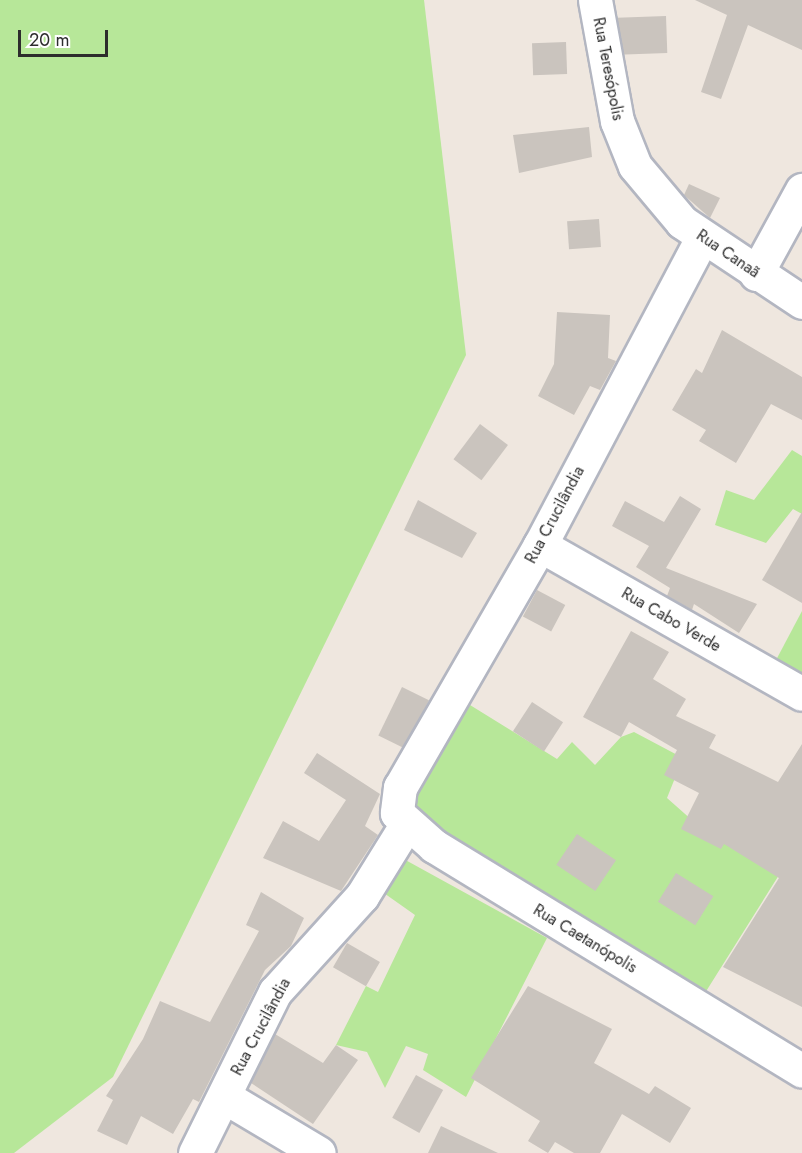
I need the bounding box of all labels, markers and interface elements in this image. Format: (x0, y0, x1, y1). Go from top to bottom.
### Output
street label: Rua Teresópolis (589, 16, 627, 122)
scale bar (21, 18, 111, 56)
text: 20 m (29, 27, 69, 53)
street label: Rua Canaã (693, 226, 763, 282)
street label: Rua Crucilândia (521, 463, 589, 567)
street label: Rua Cabo Verde (618, 584, 724, 656)
street label: Rua Caetanópolis (530, 900, 640, 978)
street label: Rua Crucilândia (227, 975, 295, 1079)

